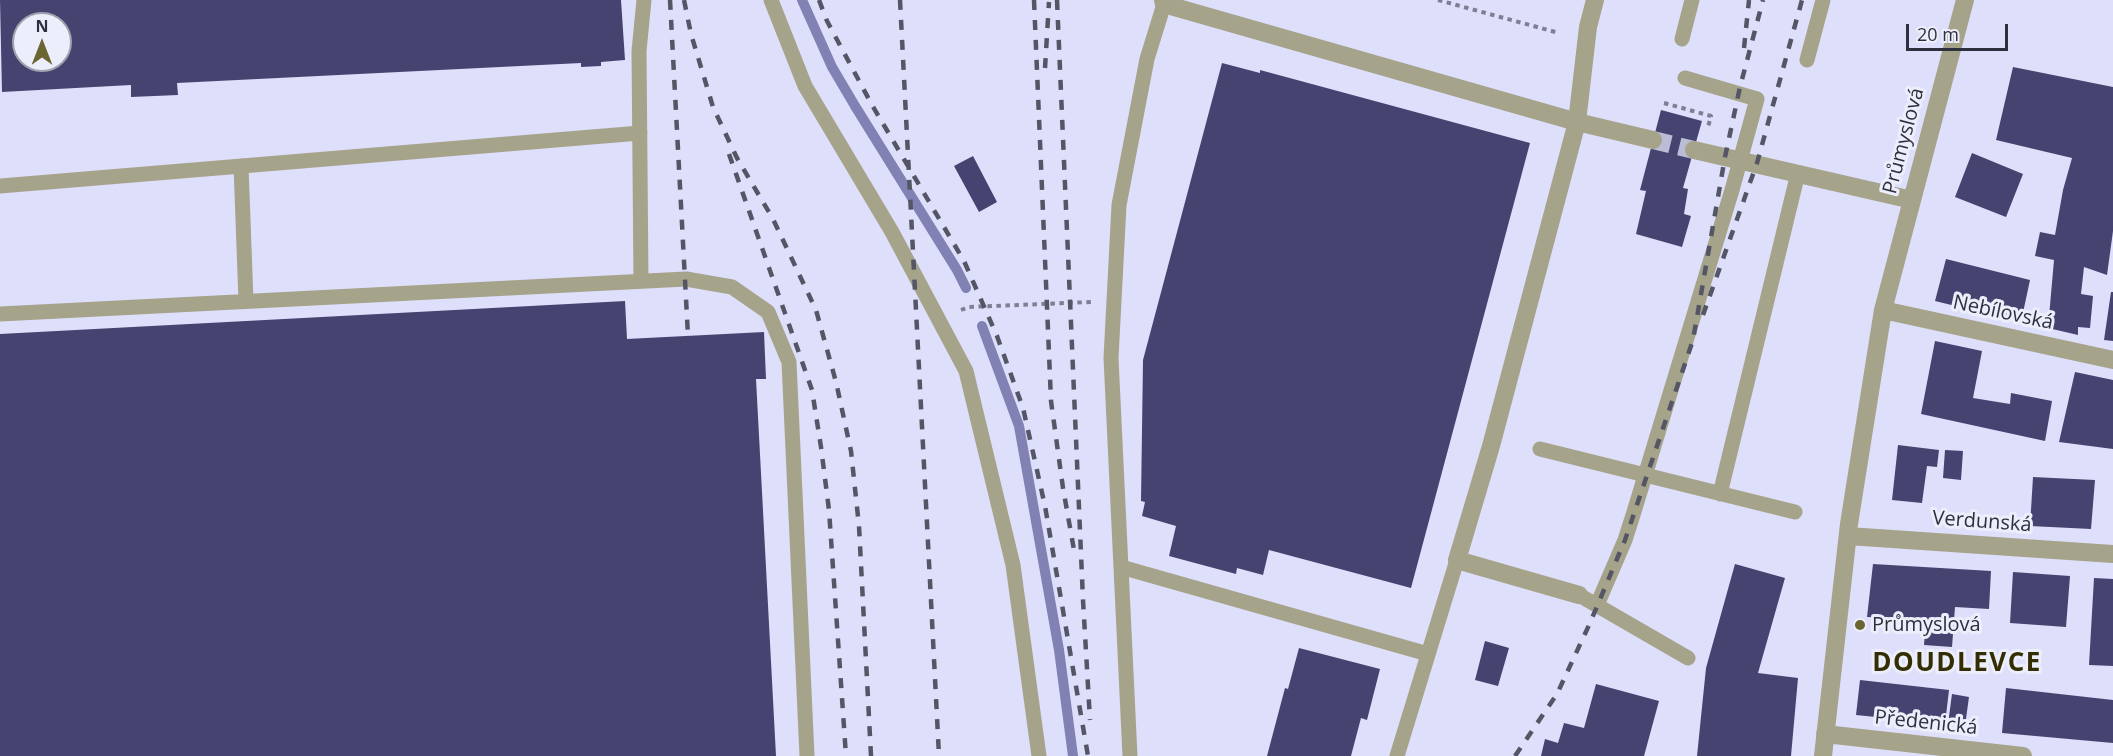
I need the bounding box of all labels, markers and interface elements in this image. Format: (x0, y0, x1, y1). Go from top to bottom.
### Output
north arrow (12, 12, 72, 72)
scale bar (1909, 12, 2011, 50)
text: N (35, 15, 49, 37)
text: 20 m (1917, 22, 1959, 46)
street label: Průmyslová (1878, 85, 1930, 197)
street label: Nebílovská (1951, 291, 2055, 335)
street label: Verdunská (1932, 507, 2032, 537)
place label: Průmyslová (1872, 613, 1981, 637)
marker: Průmyslová (1853, 618, 1867, 632)
district label: DOUDLEVCE (1872, 648, 2042, 680)
street label: Předenická (1873, 706, 1979, 740)

